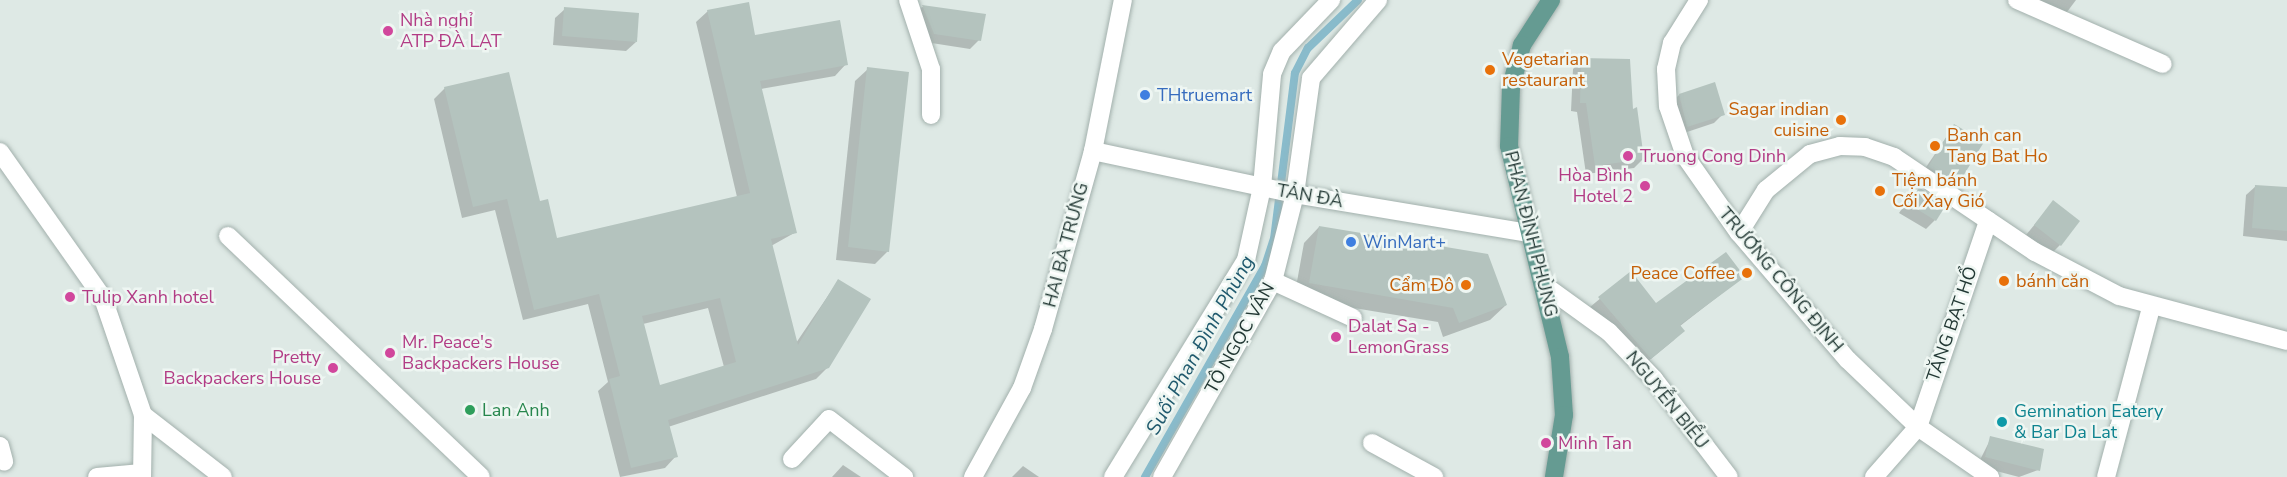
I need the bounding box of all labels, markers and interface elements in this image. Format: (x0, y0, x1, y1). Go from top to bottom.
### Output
place label: Nhà nghỉ ATP ĐÀ LẠT (400, 10, 501, 52)
marker: Nhà nghỉ ATP ĐÀ LẠT (381, 24, 395, 38)
place label: Vegetarian restaurant (1502, 49, 1589, 92)
marker: Vegetarian restaurant (1483, 63, 1497, 77)
place label: THtruemart (1157, 84, 1252, 106)
marker: THtruemart (1138, 88, 1152, 102)
place label: Sagar indian cuisine (1728, 99, 1829, 142)
marker: Sagar indian cuisine (1834, 113, 1848, 127)
place label: Banh can Tang Bat Ho (1947, 125, 2048, 168)
marker: Banh can Tang Bat Ho (1928, 139, 1942, 153)
place label: Truong Cong Dinh (1640, 145, 1786, 167)
street label: PHAN ĐÌNH PHÙNG (1500, 149, 1562, 319)
marker: Truong Cong Dinh (1621, 149, 1635, 163)
place label: Hòa Bình Hotel 2 (1558, 165, 1633, 207)
place label: Tiệm bánh Cối Xay Gió (1892, 170, 1985, 213)
marker: Hòa Bình Hotel 2 (1638, 179, 1652, 193)
street label: HAI BÀ TRƯNG (1039, 180, 1093, 310)
street label: TẢN ĐÀ (1275, 180, 1345, 212)
marker: Tiệm bánh Cối Xay Gió (1873, 184, 1887, 198)
street label: TRƯƠNG CÔNG ĐỊNH (1714, 203, 1848, 357)
place label: WinMart+ (1363, 231, 1446, 253)
marker: WinMart+ (1344, 235, 1358, 249)
water label: Suối Phan Đình Phùng (1141, 251, 1259, 439)
place label: Peace Coffee (1631, 262, 1735, 284)
street label: TĂNG BẠT HỔ (1922, 264, 1982, 384)
marker: Peace Coffee (1740, 266, 1754, 280)
place label: bánh căn (2016, 270, 2089, 292)
place label: Cẩm Đô (1389, 274, 1454, 296)
marker: bánh căn (1997, 274, 2011, 288)
marker: Cẩm Đô (1459, 278, 1473, 292)
street label: TÔ NGỌC VÂN (1201, 279, 1279, 397)
place label: Tulip Xanh hotel (82, 286, 214, 308)
marker: Tulip Xanh hotel (63, 290, 77, 304)
place label: Dalat Sa - LemonGrass (1348, 316, 1449, 358)
marker: Dalat Sa - LemonGrass (1329, 330, 1343, 344)
place label: Mr. Peace's Backpackers House (402, 332, 559, 374)
marker: Mr. Peace's Backpackers House (383, 346, 397, 360)
place label: Pretty Backpackers House (164, 347, 321, 389)
street label: NGUYỄN BIỂU (1621, 347, 1713, 453)
marker: Pretty Backpackers House (326, 361, 340, 375)
place label: Lan Anh (482, 399, 550, 421)
place label: Gemination Eatery & Bar Da Lat (2014, 401, 2163, 444)
marker: Lan Anh (463, 403, 477, 417)
marker: Gemination Eatery & Bar Da Lat (1995, 415, 2009, 429)
place label: Minh Tan (1558, 432, 1632, 454)
marker: Minh Tan (1539, 436, 1553, 450)

